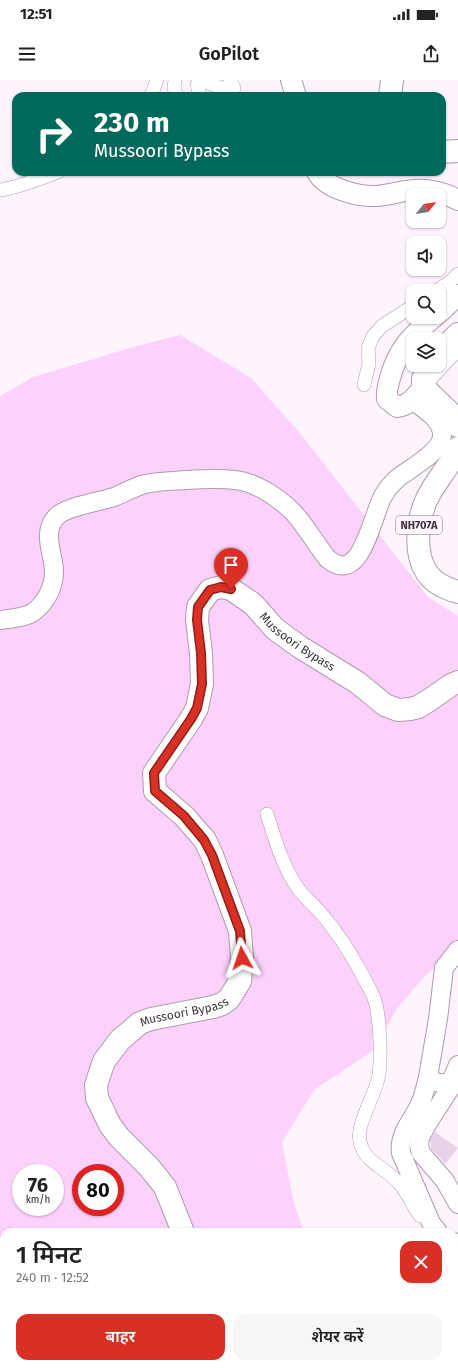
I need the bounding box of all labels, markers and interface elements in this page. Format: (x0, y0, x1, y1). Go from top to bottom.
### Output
text: 12:51 (20, 5, 53, 23)
icon: menu (16, 43, 38, 65)
text: GoPilot (199, 43, 259, 65)
icon: share (420, 43, 442, 65)
text: 230 m (94, 106, 170, 139)
icon: right (28, 108, 80, 160)
text: Mussoori Bypass (94, 140, 230, 162)
north arrow (406, 188, 446, 228)
map controls (406, 188, 446, 372)
button: sound (406, 236, 446, 276)
button: search (406, 284, 446, 324)
button: layers (406, 332, 446, 372)
road number: NH707A (396, 516, 442, 534)
pin (214, 548, 248, 589)
icon: arrive (220, 554, 242, 576)
street label: Mussoori Bypass (257, 610, 338, 674)
position arrow (221, 937, 263, 979)
street label: Mussoori Bypass (138, 994, 232, 1029)
speed limit sign: 80 (72, 1164, 124, 1216)
text: 76 (28, 1173, 48, 1197)
text: km/h (26, 1194, 50, 1206)
text: 1 मिनट (16, 1241, 82, 1269)
button: close (400, 1241, 442, 1283)
text: 240 m · 12:52 (16, 1270, 89, 1285)
button: बाहर (16, 1314, 225, 1360)
button: शेयर करें (233, 1314, 442, 1360)

